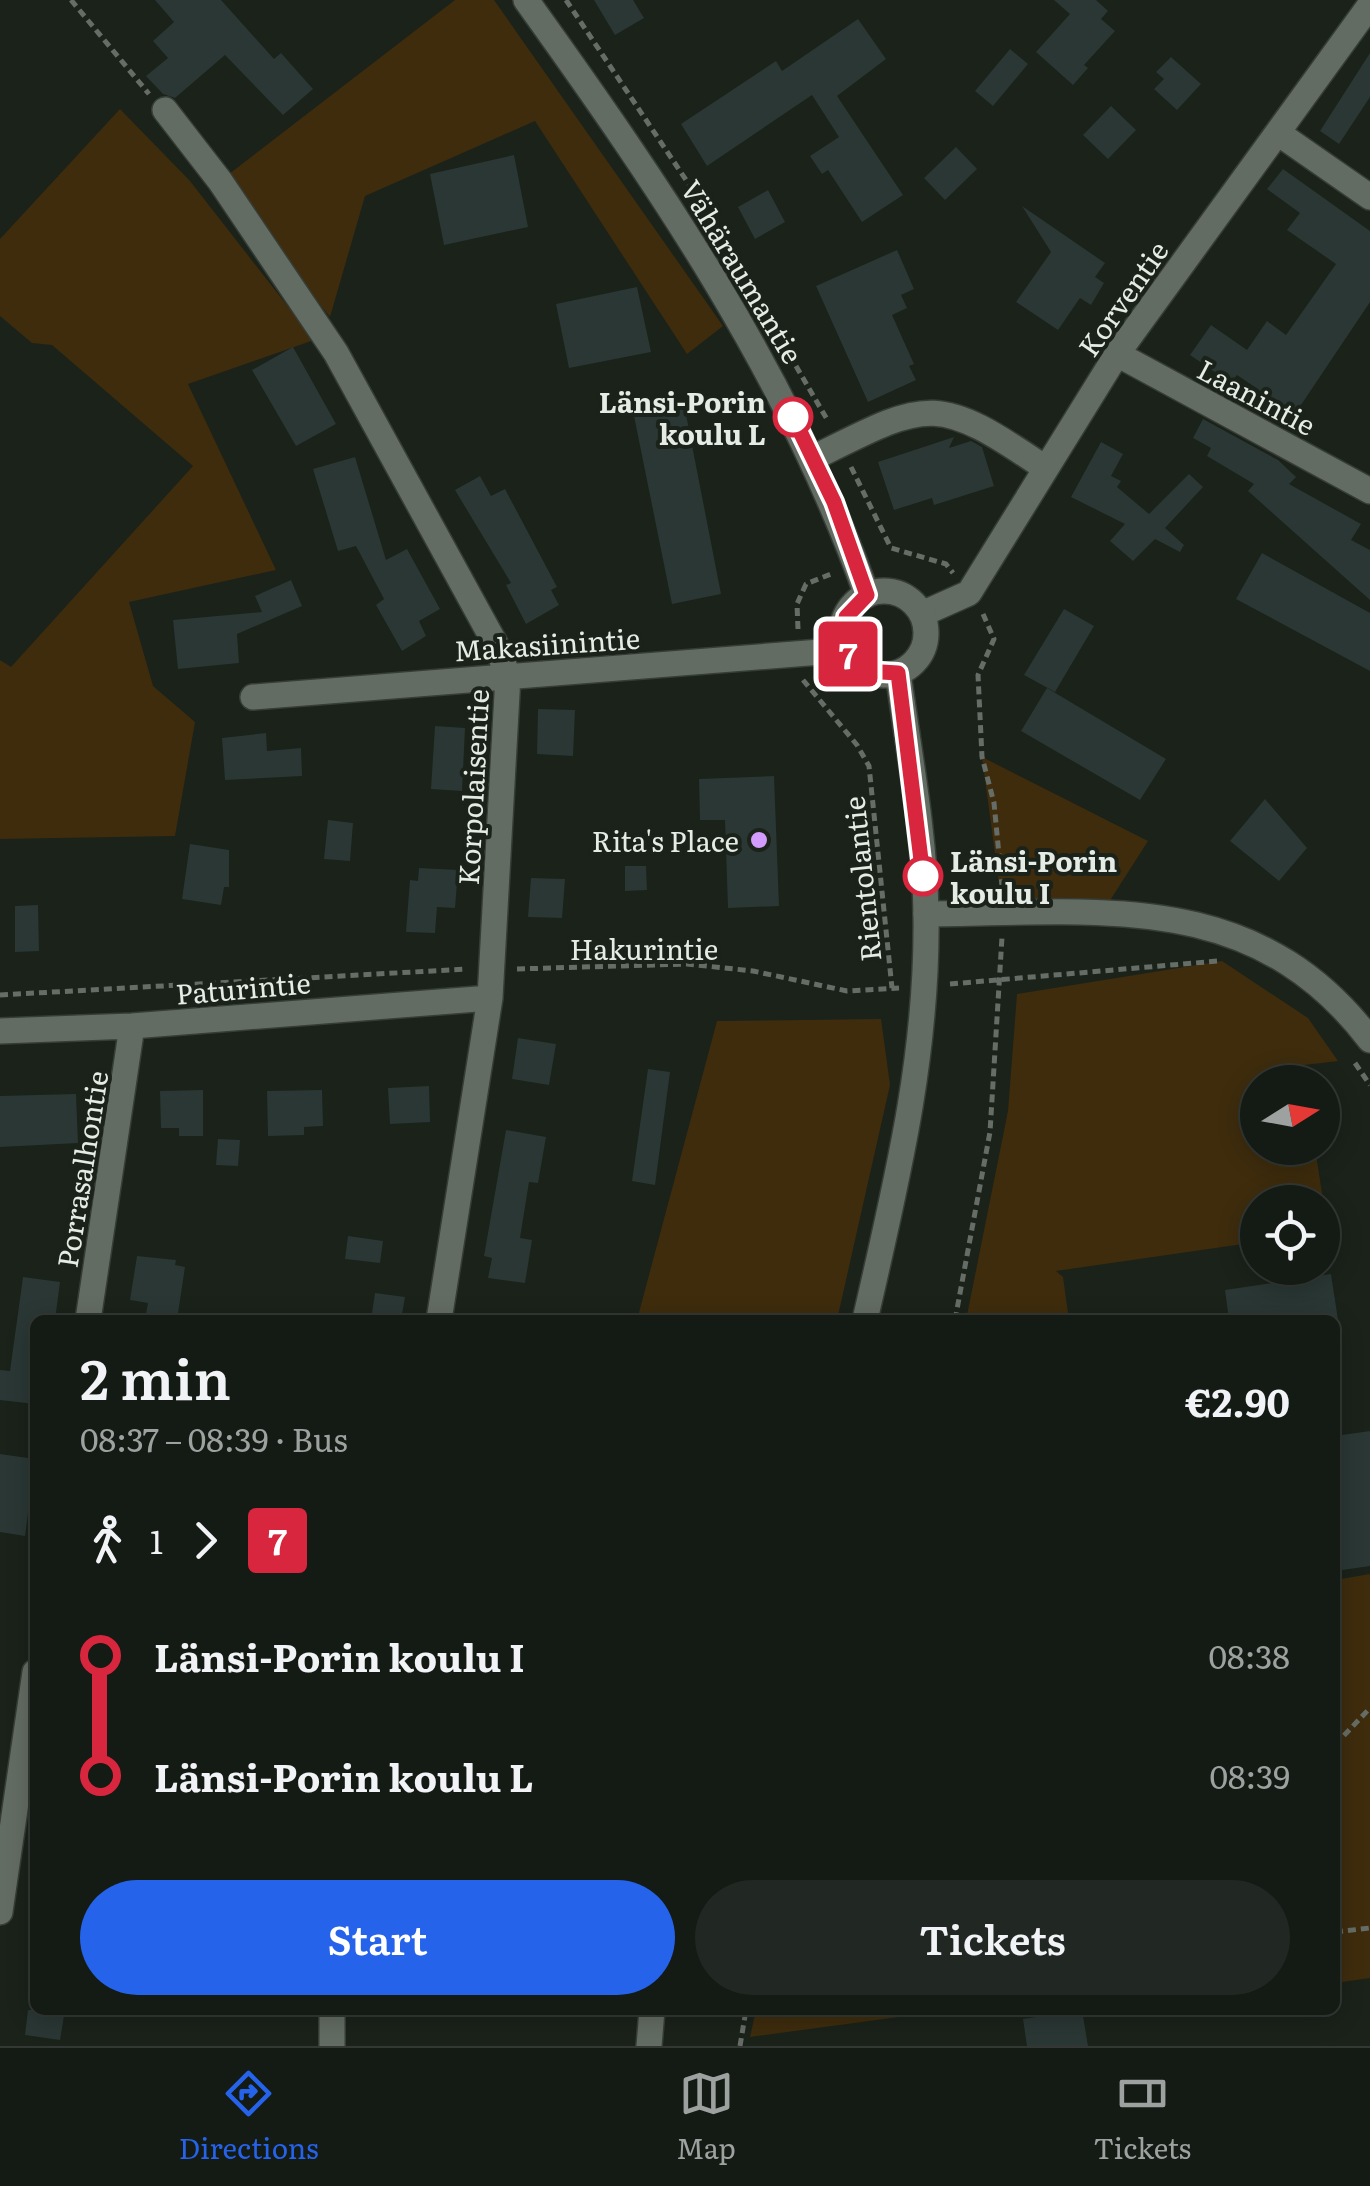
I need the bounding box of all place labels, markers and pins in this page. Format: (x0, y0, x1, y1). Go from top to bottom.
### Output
place label: Länsi-Porin koulu L (599, 380, 766, 454)
marker: Länsi-Porin koulu L (774, 398, 812, 436)
place label: Rita's Place (592, 819, 739, 861)
marker: Rita's Place (748, 829, 770, 851)
place label: Länsi-Porin koulu I (950, 839, 1117, 913)
marker: Länsi-Porin koulu I (904, 857, 942, 895)

